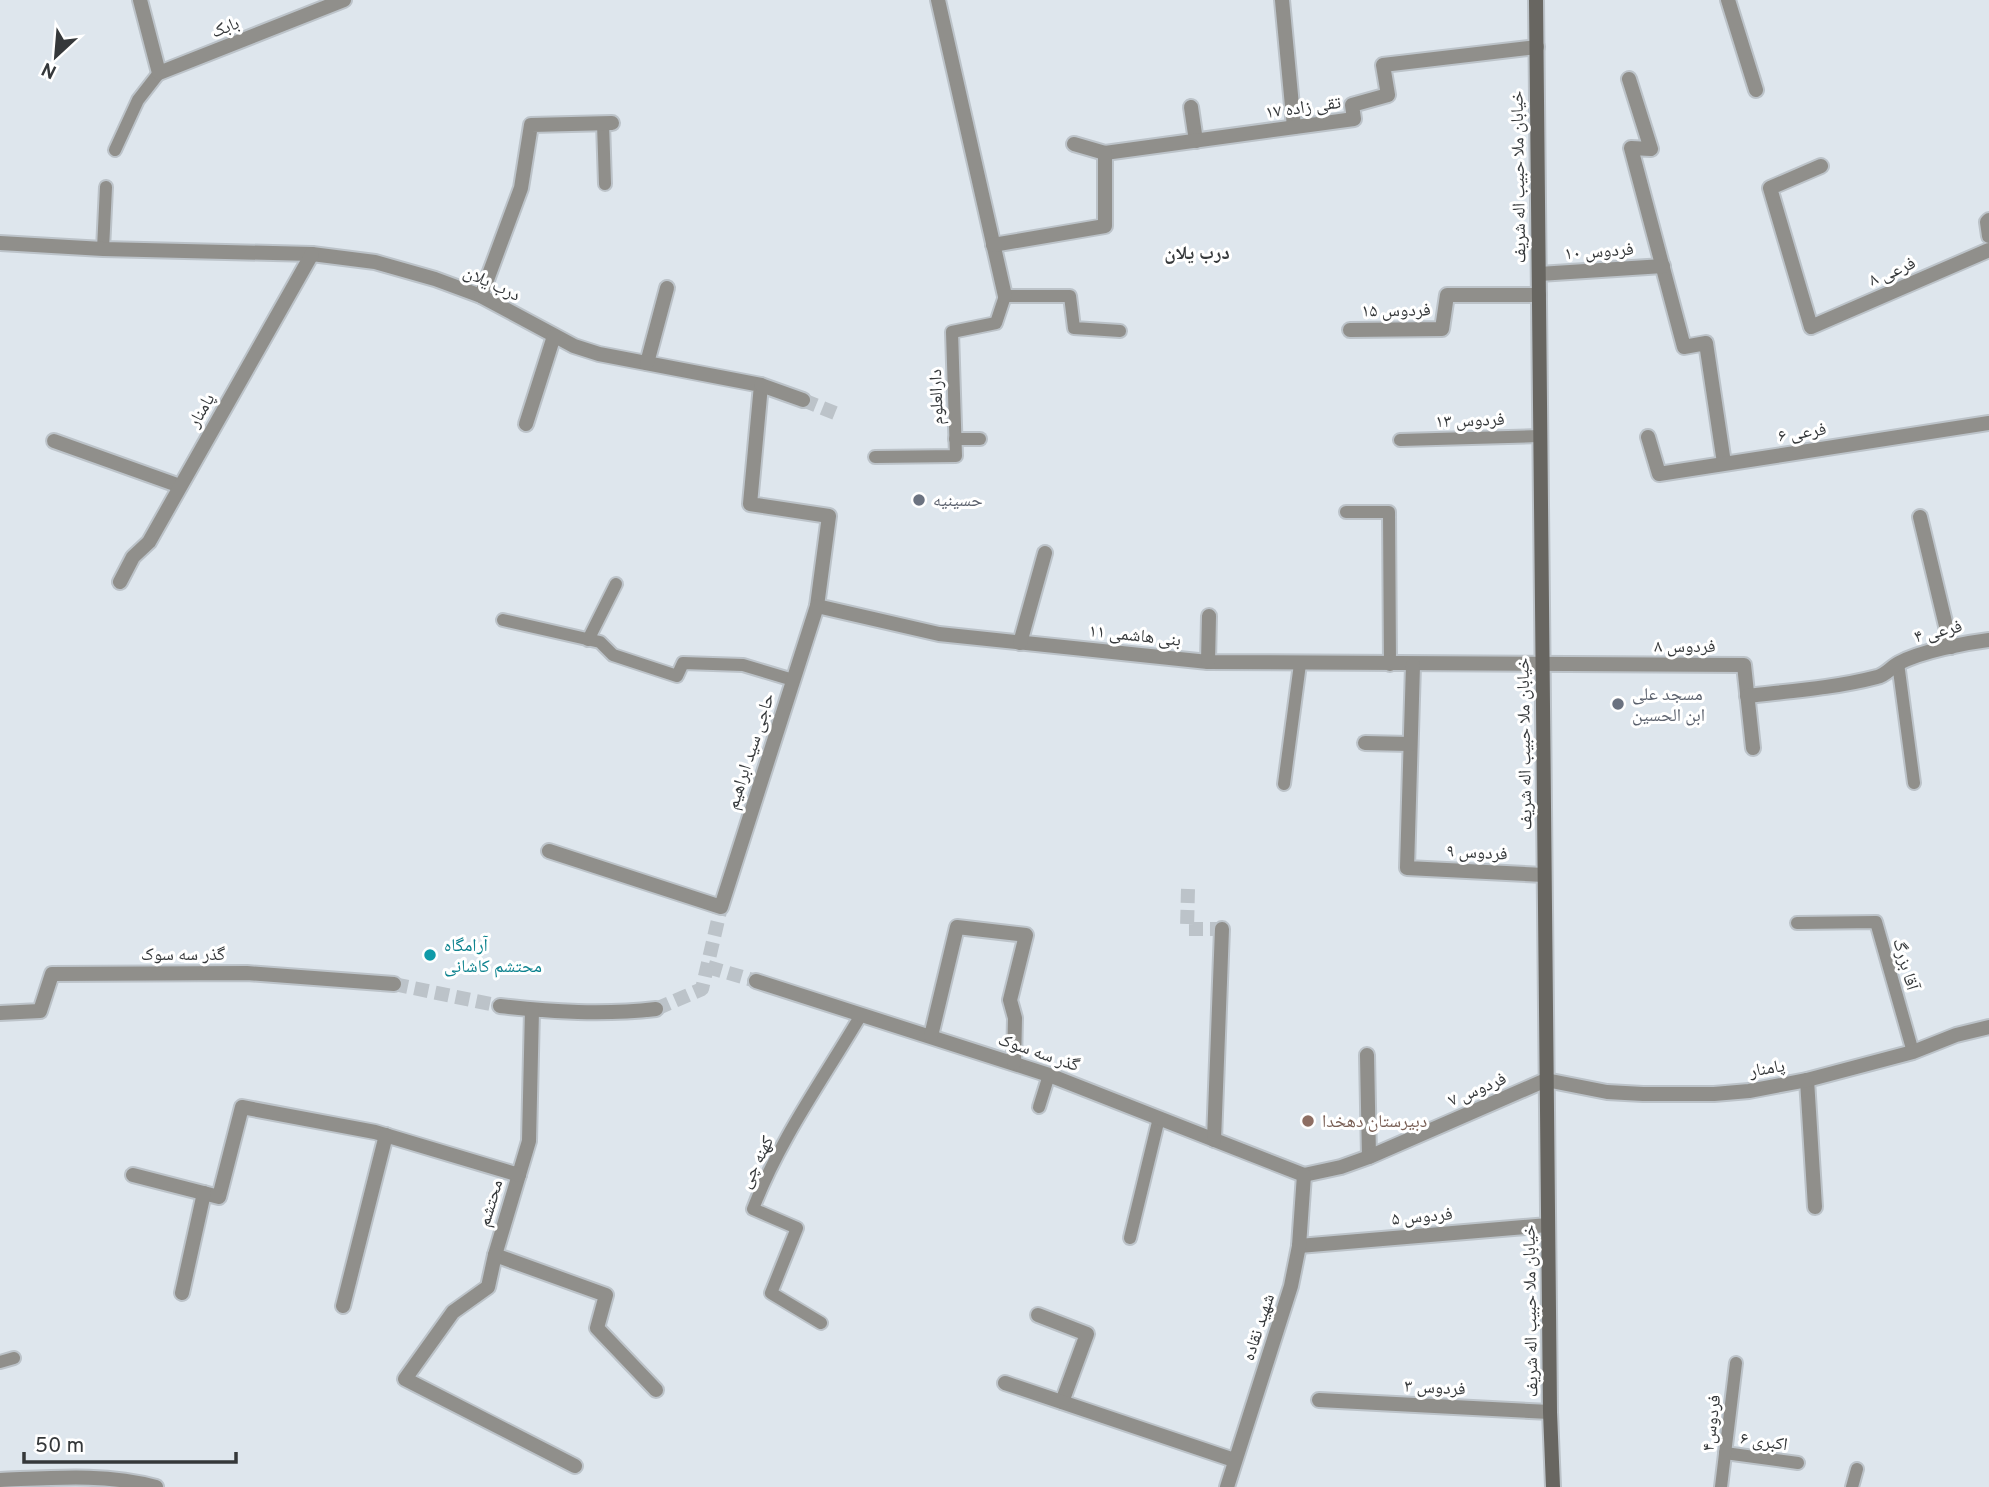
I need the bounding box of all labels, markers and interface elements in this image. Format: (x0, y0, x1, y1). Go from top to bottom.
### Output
street label: بابک (208, 13, 243, 44)
north arrow (21, 21, 91, 91)
text: N (38, 56, 61, 83)
street label: خیابان ملا حبیب اله شریف (1506, 90, 1533, 264)
street label: تقی زاده ۱۷ (1264, 92, 1343, 125)
street label: فردوس ۱۰ (1564, 239, 1634, 266)
district label: درب یلان (1164, 242, 1230, 266)
street label: فرعی ۸ (1866, 252, 1919, 292)
street label: درب یلان (459, 261, 524, 308)
street label: فردوس ۱۵ (1361, 299, 1431, 324)
street label: دارالعلوم (925, 369, 950, 425)
street label: پامنار (183, 390, 221, 433)
street label: فردوس ۱۳ (1435, 409, 1505, 434)
street label: فرعی ۶ (1776, 418, 1828, 449)
place label: حسینیه (933, 490, 983, 513)
marker: حسینیه (911, 492, 927, 508)
street label: فرعی ۴ (1912, 615, 1965, 649)
street label: بنی هاشمی ۱۱ (1088, 620, 1182, 653)
street label: فردوس ۸ (1654, 636, 1716, 659)
street label: خیابان ملا حبیب اله شریف (1512, 657, 1539, 831)
place label: مسجد علی ابن الحسین (1632, 684, 1705, 728)
street label: حاجی سید ابراهیم (722, 690, 781, 813)
marker: مسجد علی ابن الحسین (1610, 696, 1626, 712)
street label: فردوس ۹ (1446, 840, 1508, 867)
place label: آرامگاه محتشم کاشانی (444, 935, 542, 979)
street label: آقا بزرگ (1886, 936, 1923, 993)
street label: گذر سه سوک (141, 944, 226, 967)
marker: آرامگاه محتشم کاشانی (422, 947, 438, 963)
street label: گذر سه سوک (995, 1029, 1083, 1078)
street label: پامنار (1747, 1055, 1787, 1084)
street label: فردوس ۷ (1445, 1068, 1510, 1113)
place label: دبیرستان دهخدا (1322, 1111, 1427, 1134)
marker: دبیرستان دهخدا (1300, 1113, 1316, 1129)
street label: کهنه چی (734, 1132, 780, 1193)
street label: محتشم (473, 1177, 509, 1230)
street label: فردوس ۵ (1391, 1203, 1454, 1232)
street label: خیابان ملا حبیب اله شریف (1518, 1224, 1545, 1398)
street label: شهید نقاده (1238, 1291, 1281, 1364)
street label: فردوس ۳ (1404, 1375, 1466, 1402)
street label: فردوس۴ (1698, 1393, 1727, 1453)
scale bar (24, 1420, 236, 1464)
street label: اکبری ۶ (1739, 1428, 1789, 1457)
text: 50 m (35, 1433, 84, 1460)

